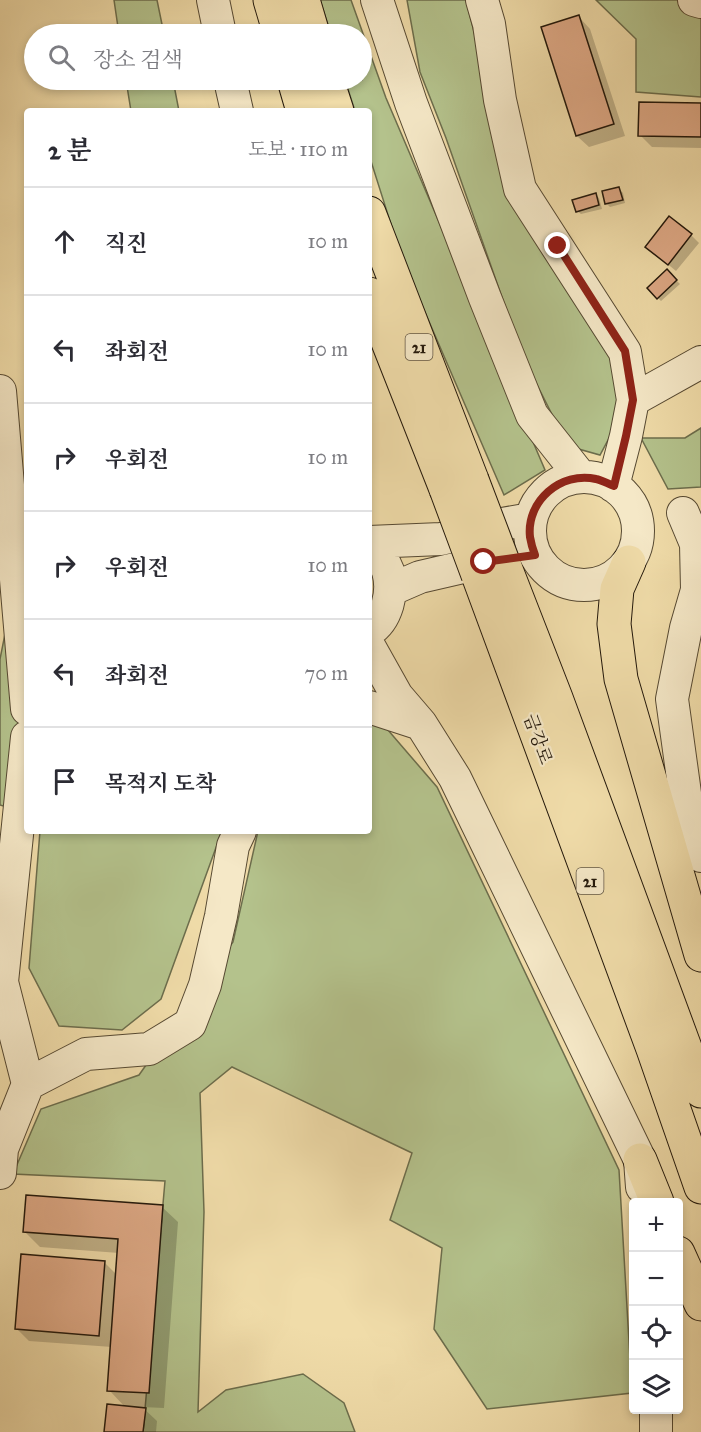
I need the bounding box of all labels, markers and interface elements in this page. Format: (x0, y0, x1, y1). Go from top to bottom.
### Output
search box (24, 24, 372, 90)
icon: search (45, 41, 78, 74)
text: 장소 검색 (93, 46, 183, 73)
text: 2 분 (48, 134, 92, 166)
text: 도보 · 110 m (248, 137, 348, 161)
icon: ahead (48, 225, 81, 258)
text: 10 m (307, 229, 348, 253)
text: 직진 (105, 230, 148, 257)
route end (544, 232, 570, 258)
icon: left (48, 333, 81, 366)
road number: 21 (406, 334, 432, 360)
text: 10 m (307, 337, 348, 361)
text: 좌회전 (105, 338, 169, 365)
icon: right (48, 441, 81, 474)
text: 10 m (307, 445, 348, 469)
text: 우회전 (105, 446, 169, 473)
route start (470, 548, 496, 574)
icon: right (48, 549, 81, 582)
text: 10 m (307, 553, 348, 577)
text: 우회전 (105, 554, 169, 581)
icon: left (48, 657, 81, 690)
text: 70 m (305, 661, 348, 685)
text: 좌회전 (105, 662, 169, 689)
street label: 금강로 (519, 711, 557, 767)
icon: arrive (48, 765, 81, 798)
text: 목적지 도착 (105, 770, 216, 797)
road number: 21 (576, 868, 604, 894)
map controls (629, 1198, 683, 1414)
button: + (629, 1198, 683, 1252)
button: − (629, 1252, 683, 1306)
button: locate (629, 1306, 683, 1360)
button: layers (629, 1360, 683, 1414)

